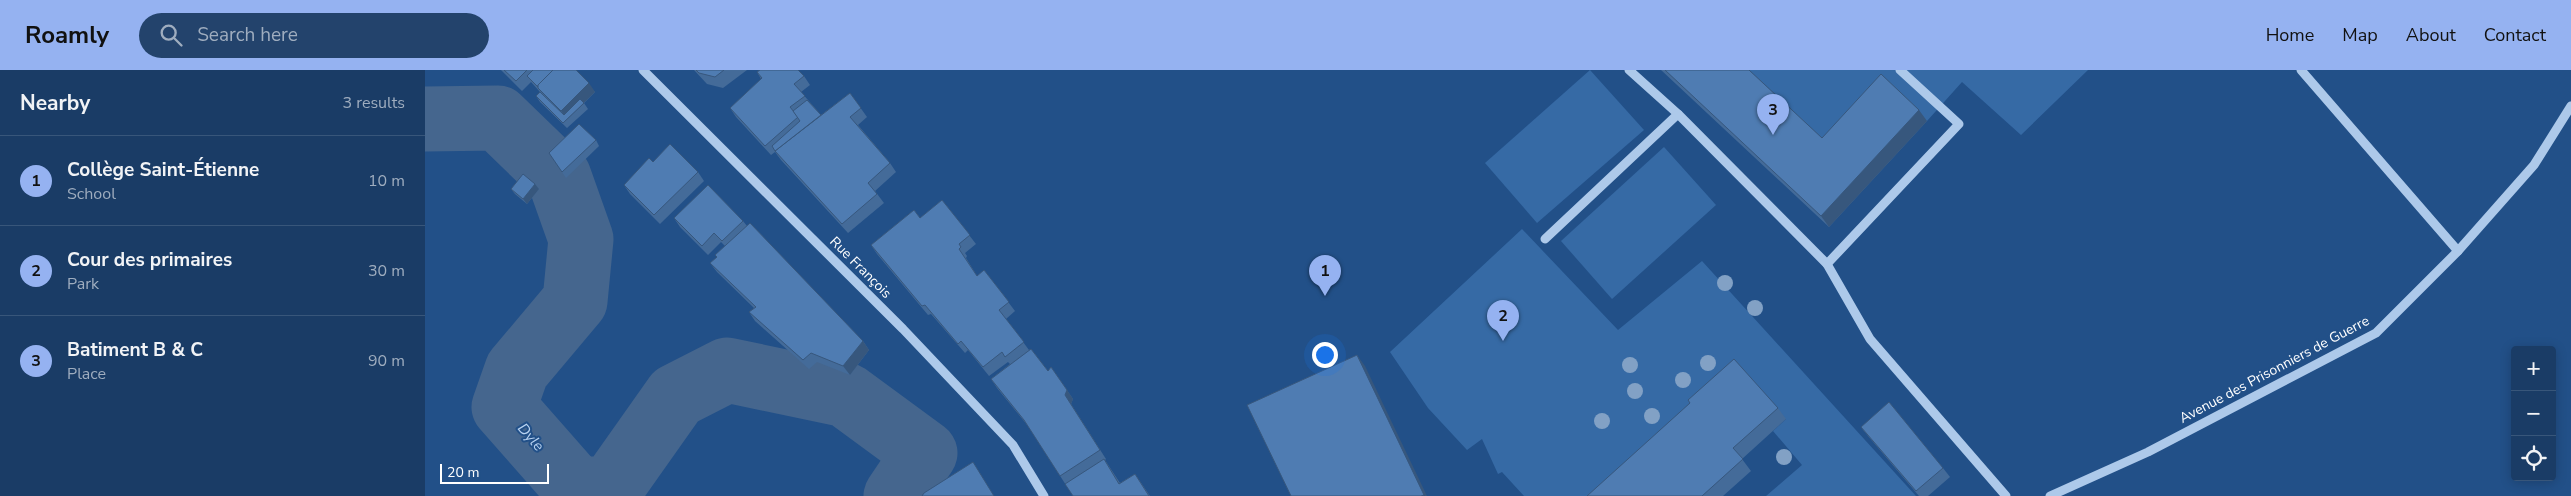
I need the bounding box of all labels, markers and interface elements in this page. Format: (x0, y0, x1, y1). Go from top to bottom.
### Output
search box (139, 13, 489, 58)
text: Roamly (25, 19, 109, 51)
icon: search (157, 21, 185, 49)
text: Search here (197, 22, 298, 48)
text: Home (2266, 23, 2314, 47)
text: Map (2342, 23, 2378, 47)
text: About (2406, 23, 2456, 47)
text: Contact (2484, 23, 2546, 47)
text: Nearby (20, 89, 90, 117)
text: 3 results (343, 92, 405, 114)
pin: 3 (1757, 94, 1789, 135)
text: Collège Saint-Étienne (67, 157, 259, 183)
text: 1 (31, 170, 41, 192)
text: 10 m (368, 170, 405, 192)
text: School (67, 183, 116, 205)
street label: Rue François (826, 232, 896, 303)
text: Cour des primaires (67, 247, 232, 273)
pin: 1 (1309, 255, 1341, 296)
text: 2 (31, 260, 41, 282)
text: 30 m (368, 260, 405, 282)
text: Park (67, 273, 99, 295)
pin: 2 (1487, 300, 1519, 341)
street label: Avenue des Prisonniers de Guerre (2176, 311, 2373, 428)
text: Batiment B & C (67, 337, 203, 363)
your location (1312, 342, 1338, 368)
map controls (2511, 346, 2556, 481)
button: + (2511, 346, 2556, 391)
text: 3 (31, 350, 41, 372)
text: 90 m (368, 350, 405, 372)
text: Place (67, 363, 106, 385)
button: − (2511, 391, 2556, 436)
water label: Dyle (513, 419, 549, 455)
button: locate (2511, 436, 2556, 481)
scale bar (440, 461, 549, 484)
text: 20 m (447, 463, 479, 482)

